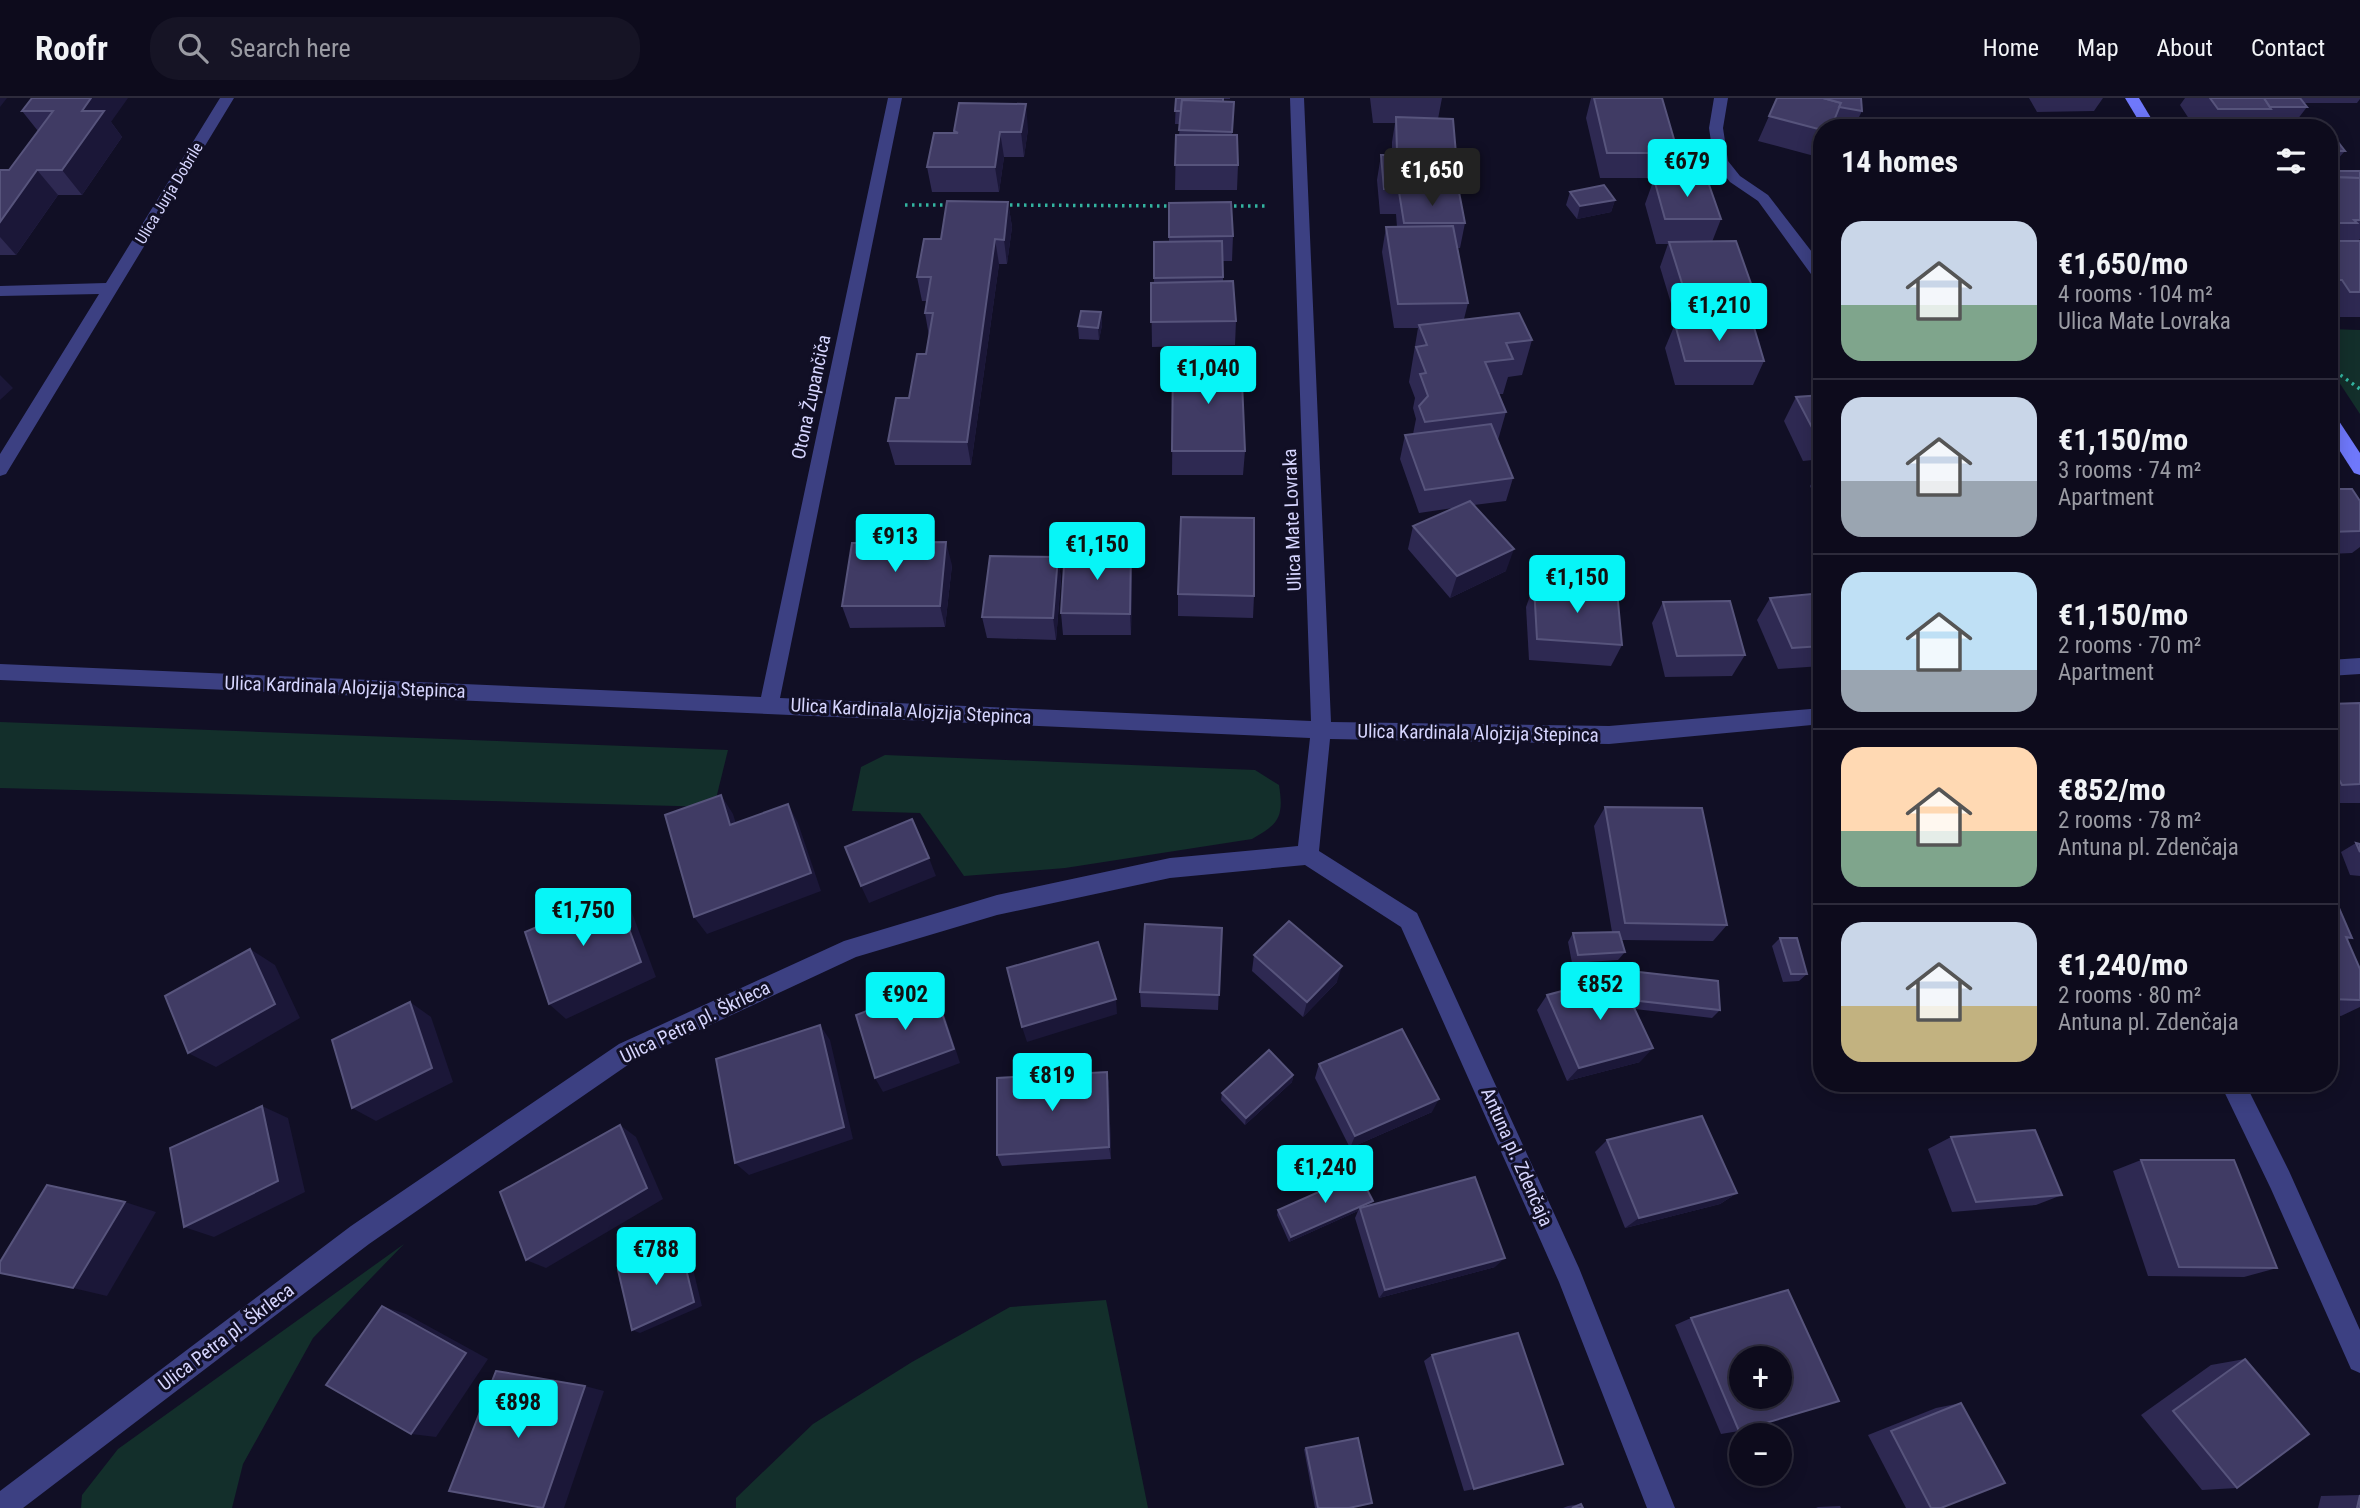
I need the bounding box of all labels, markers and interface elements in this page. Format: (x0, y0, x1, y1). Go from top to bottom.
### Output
search box (150, 17, 640, 80)
text: Roofr (35, 29, 108, 68)
icon: search (174, 29, 212, 67)
text: Search here (230, 33, 351, 63)
text: Home (1983, 34, 2039, 62)
text: Map (2077, 34, 2119, 62)
text: About (2157, 34, 2213, 62)
text: Contact (2251, 34, 2325, 62)
street label: Ulica Jurja Dobrile (131, 139, 207, 247)
pin: €679 (1646, 140, 1728, 199)
icon: filters (2272, 142, 2310, 180)
text: 14 homes (1841, 144, 1958, 179)
pin: €1,650 (1375, 148, 1489, 208)
text: €679 (1664, 148, 1710, 175)
text: €1,650 (1400, 157, 1464, 184)
text: €1,650/mo (2058, 246, 2188, 281)
icon: home (1897, 249, 1981, 333)
text: 4 rooms · 104 m² (2058, 281, 2213, 308)
pin: €1,210 (1662, 284, 1776, 343)
text: €1,210 (1687, 292, 1751, 319)
text: Ulica Mate Lovraka (2058, 308, 2231, 335)
street label: Otona Župančiča (787, 333, 835, 461)
pin: €1,040 (1151, 346, 1265, 406)
text: €1,040 (1176, 355, 1240, 382)
text: €1,150/mo (2058, 422, 2188, 457)
icon: home (1897, 425, 1981, 509)
street label: Ulica Mate Lovraka (1278, 448, 1306, 592)
text: 3 rooms · 74 m² (2058, 457, 2201, 484)
text: Apartment (2058, 484, 2154, 511)
pin: €913 (854, 514, 936, 574)
pin: €1,150 (1040, 522, 1154, 582)
text: €913 (872, 523, 918, 550)
text: €1,150 (1065, 531, 1129, 558)
pin: €1,150 (1520, 556, 1634, 615)
text: €1,150 (1545, 564, 1609, 591)
text: €1,150/mo (2058, 597, 2188, 632)
icon: home (1897, 600, 1981, 684)
text: 2 rooms · 70 m² (2058, 632, 2201, 659)
text: Apartment (2058, 659, 2154, 686)
street label: Ulica Kardinala Alojzija Stepinca (224, 671, 466, 703)
street label: Ulica Kardinala Alojzija Stepinca (790, 693, 1032, 729)
street label: Ulica Kardinala Alojzija Stepinca (1357, 719, 1599, 747)
text: €852/mo (2058, 772, 2166, 807)
icon: home (1897, 775, 1981, 859)
text: 2 rooms · 78 m² (2058, 807, 2201, 834)
text: Antuna pl. Zdenčaja (2058, 834, 2239, 861)
pin: €1,750 (526, 888, 640, 948)
text: €1,750 (551, 897, 615, 924)
text: €1,240/mo (2058, 947, 2188, 982)
icon: home (1897, 950, 1981, 1034)
pin: €852 (1559, 962, 1641, 1022)
text: €852 (1577, 971, 1623, 998)
pin: €902 (864, 972, 946, 1032)
street label: Ulica Petra pl. Škrleca (616, 976, 774, 1068)
text: €902 (882, 981, 928, 1008)
text: 2 rooms · 80 m² (2058, 982, 2201, 1009)
text: Antuna pl. Zdenčaja (2058, 1009, 2239, 1036)
pin: €819 (1011, 1054, 1093, 1113)
text: €819 (1029, 1062, 1075, 1089)
street label: Antuna pl. Zdenčaja (1476, 1084, 1558, 1230)
pin: €1,240 (1268, 1146, 1382, 1205)
text: €1,240 (1293, 1154, 1357, 1181)
pin: €788 (615, 1228, 697, 1287)
text: €788 (633, 1236, 679, 1263)
street label: Ulica Petra pl. Škrleca (154, 1278, 298, 1396)
map controls (1729, 1346, 1792, 1486)
button: + (1729, 1346, 1792, 1409)
pin: €898 (477, 1380, 559, 1440)
text: €898 (495, 1389, 541, 1416)
button: − (1729, 1423, 1792, 1486)

